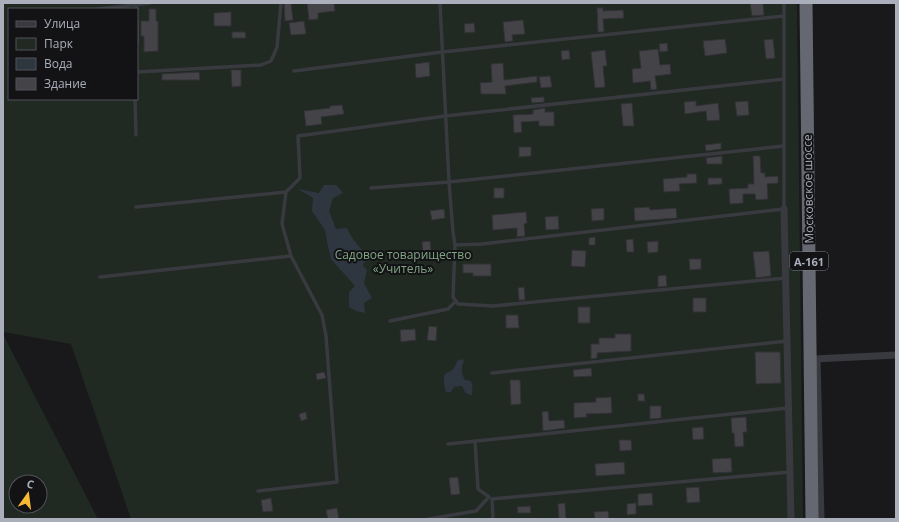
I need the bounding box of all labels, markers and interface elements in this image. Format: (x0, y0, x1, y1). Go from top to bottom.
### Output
legend (8, 8, 138, 100)
text: Улица (44, 15, 80, 32)
text: Парк (44, 35, 74, 52)
text: Вода (44, 55, 73, 72)
text: Здание (44, 75, 87, 92)
street label: Московское шоссе (799, 134, 817, 244)
park label: Садовое товарищество «Учитель» (335, 246, 471, 277)
road number: А-161 (790, 252, 828, 270)
north arrow (8, 474, 48, 514)
text: С (25, 476, 36, 492)

